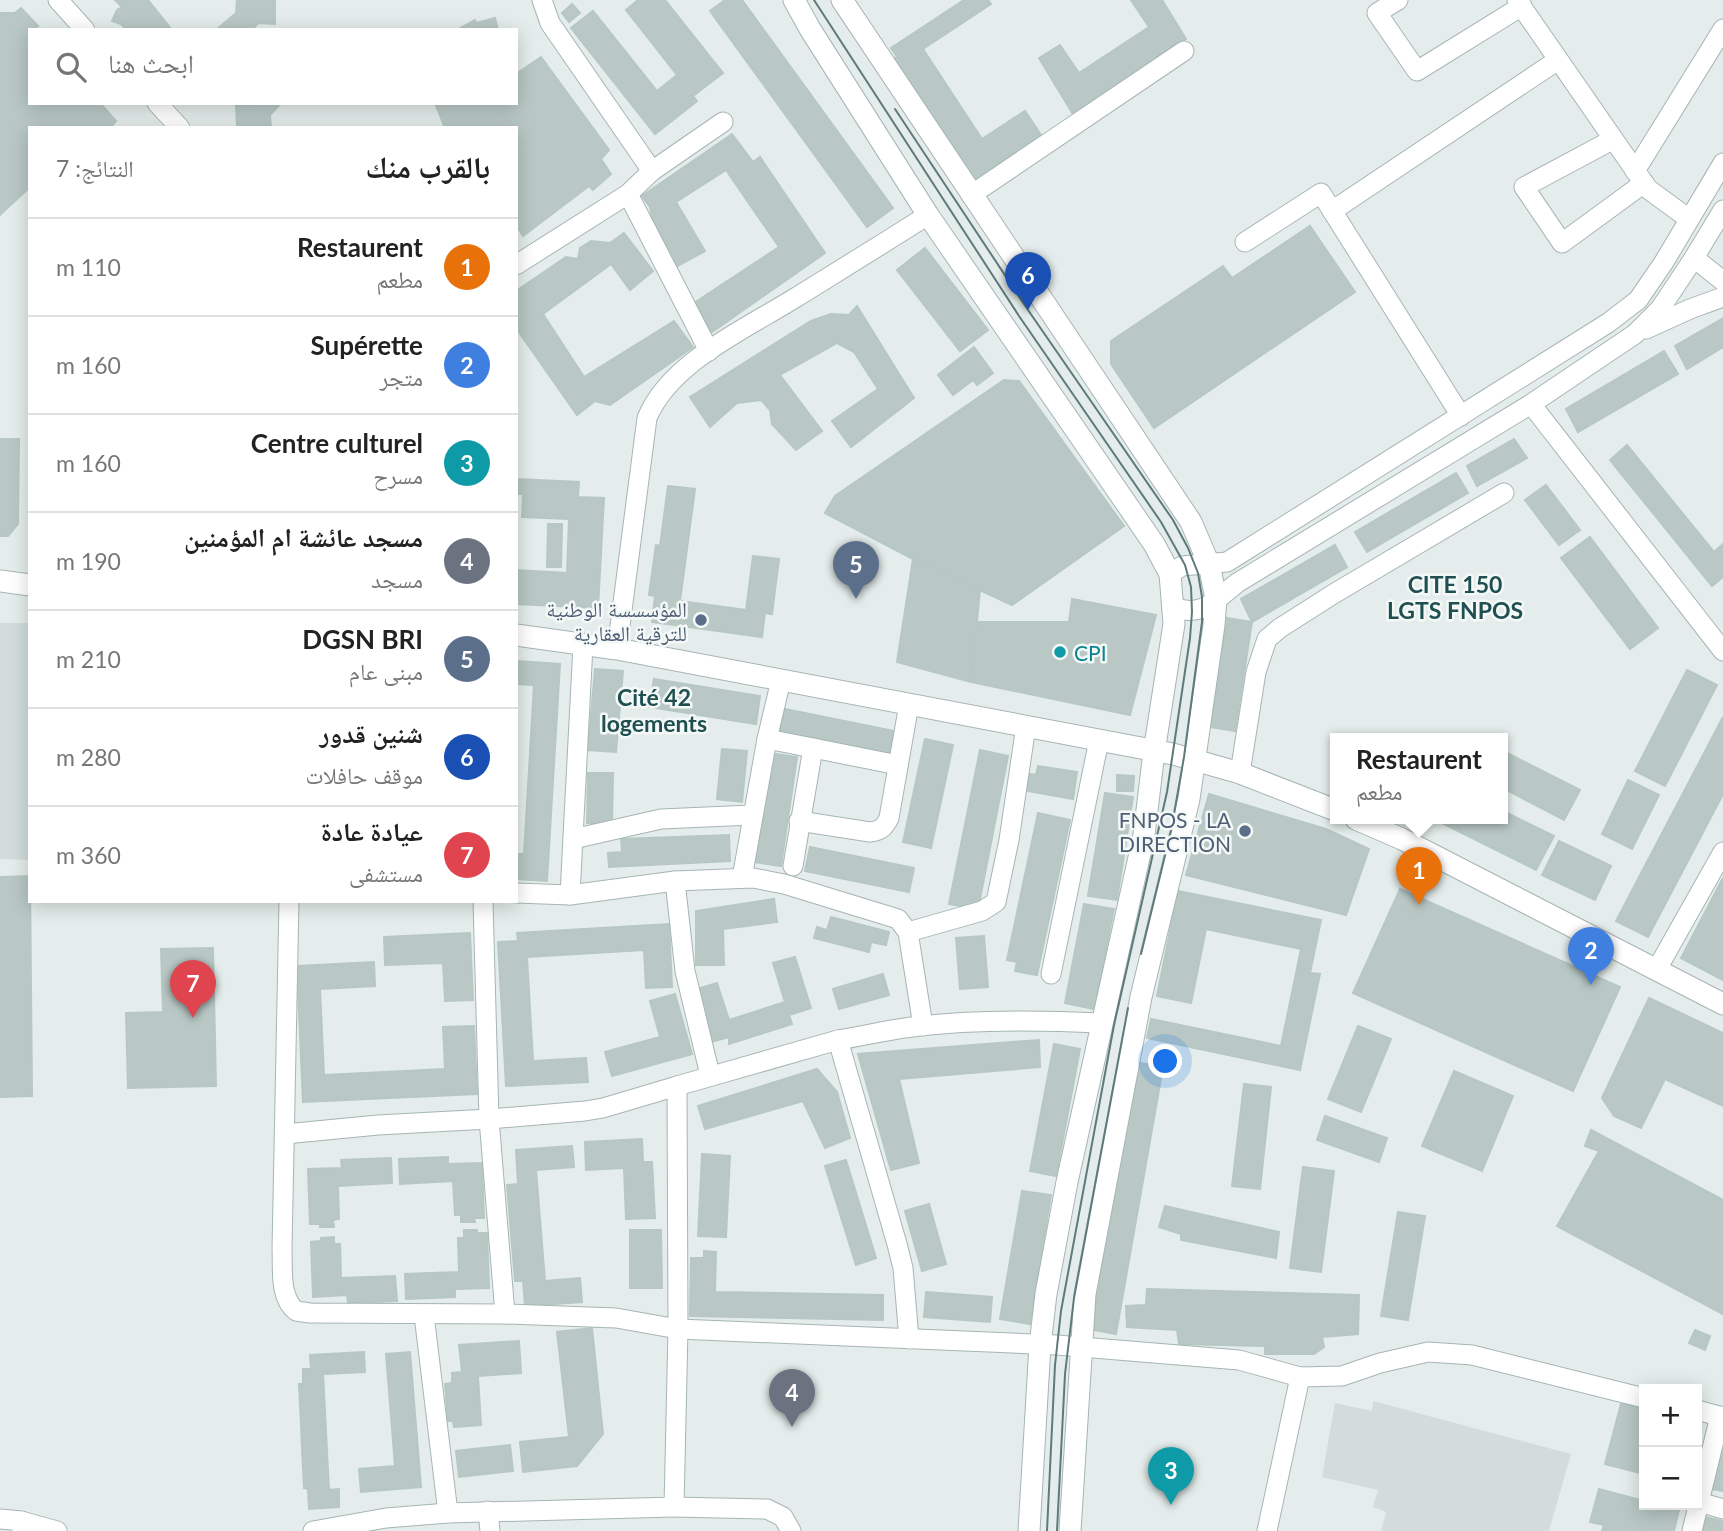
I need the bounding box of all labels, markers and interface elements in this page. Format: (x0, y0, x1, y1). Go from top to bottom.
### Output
search box (28, 28, 518, 105)
text: ابحث هنا (108, 47, 194, 79)
icon: search (52, 48, 90, 86)
text: بالقرب منك (366, 148, 490, 184)
text: النتائج: 7 (56, 154, 134, 182)
text: Restaurent (297, 231, 423, 263)
pin: 6 (1005, 252, 1051, 310)
text: 110 m (56, 253, 121, 281)
text: 1 (460, 253, 474, 281)
text: مطعم (376, 265, 423, 293)
text: Supérette (311, 329, 423, 361)
text: 160 m (56, 351, 121, 379)
text: 2 (460, 351, 474, 379)
text: متجر (380, 363, 423, 391)
text: Centre culturel (251, 427, 423, 459)
text: 160 m (56, 449, 121, 477)
text: 3 (460, 449, 474, 477)
text: مسرح (373, 461, 423, 489)
text: مسجد عائشة ام المؤمنين (184, 521, 423, 553)
pin: 5 (833, 541, 879, 599)
text: 190 m (56, 547, 121, 575)
text: 4 (460, 547, 474, 575)
text: مسجد (371, 565, 423, 593)
district label: CITE 150 LGTS FNPOS (1387, 570, 1523, 624)
place label: المؤسسسة الوطنية للترقية العقارية (546, 596, 687, 645)
marker: المؤسسسة الوطنية للترقية العقارية (693, 612, 709, 628)
text: DGSN BRI (302, 623, 423, 655)
place label: CPI (1074, 640, 1107, 665)
marker: CPI (1052, 644, 1068, 660)
text: 210 m (56, 645, 121, 673)
text: 5 (460, 645, 474, 673)
text: مبنى عام (349, 657, 423, 685)
district label: Cité 42 logements (601, 683, 707, 737)
text: شنين قدور (320, 717, 423, 749)
popup (1330, 733, 1508, 824)
text: 280 m (56, 743, 121, 771)
text: 6 (460, 743, 474, 771)
text: Restaurent (1356, 743, 1482, 775)
text: موقف حافلات (306, 761, 423, 789)
text: مطعم (1356, 777, 1403, 805)
place label: FNPOS - LA DIRECTION (1119, 807, 1232, 856)
text: عيادة عادة (321, 815, 423, 847)
marker: FNPOS - LA DIRECTION (1237, 823, 1253, 839)
text: 360 m (56, 841, 121, 869)
text: 7 (460, 841, 474, 869)
pin: 1 (1396, 847, 1442, 905)
text: مستشفى (349, 859, 423, 887)
pin: 2 (1568, 927, 1614, 985)
pin: 7 (170, 960, 216, 1018)
your location (1148, 1044, 1182, 1078)
pin: 4 (769, 1369, 815, 1427)
map controls (1639, 1384, 1702, 1510)
button: + (1639, 1384, 1702, 1447)
pin: 3 (1148, 1447, 1194, 1505)
button: − (1639, 1447, 1702, 1510)

